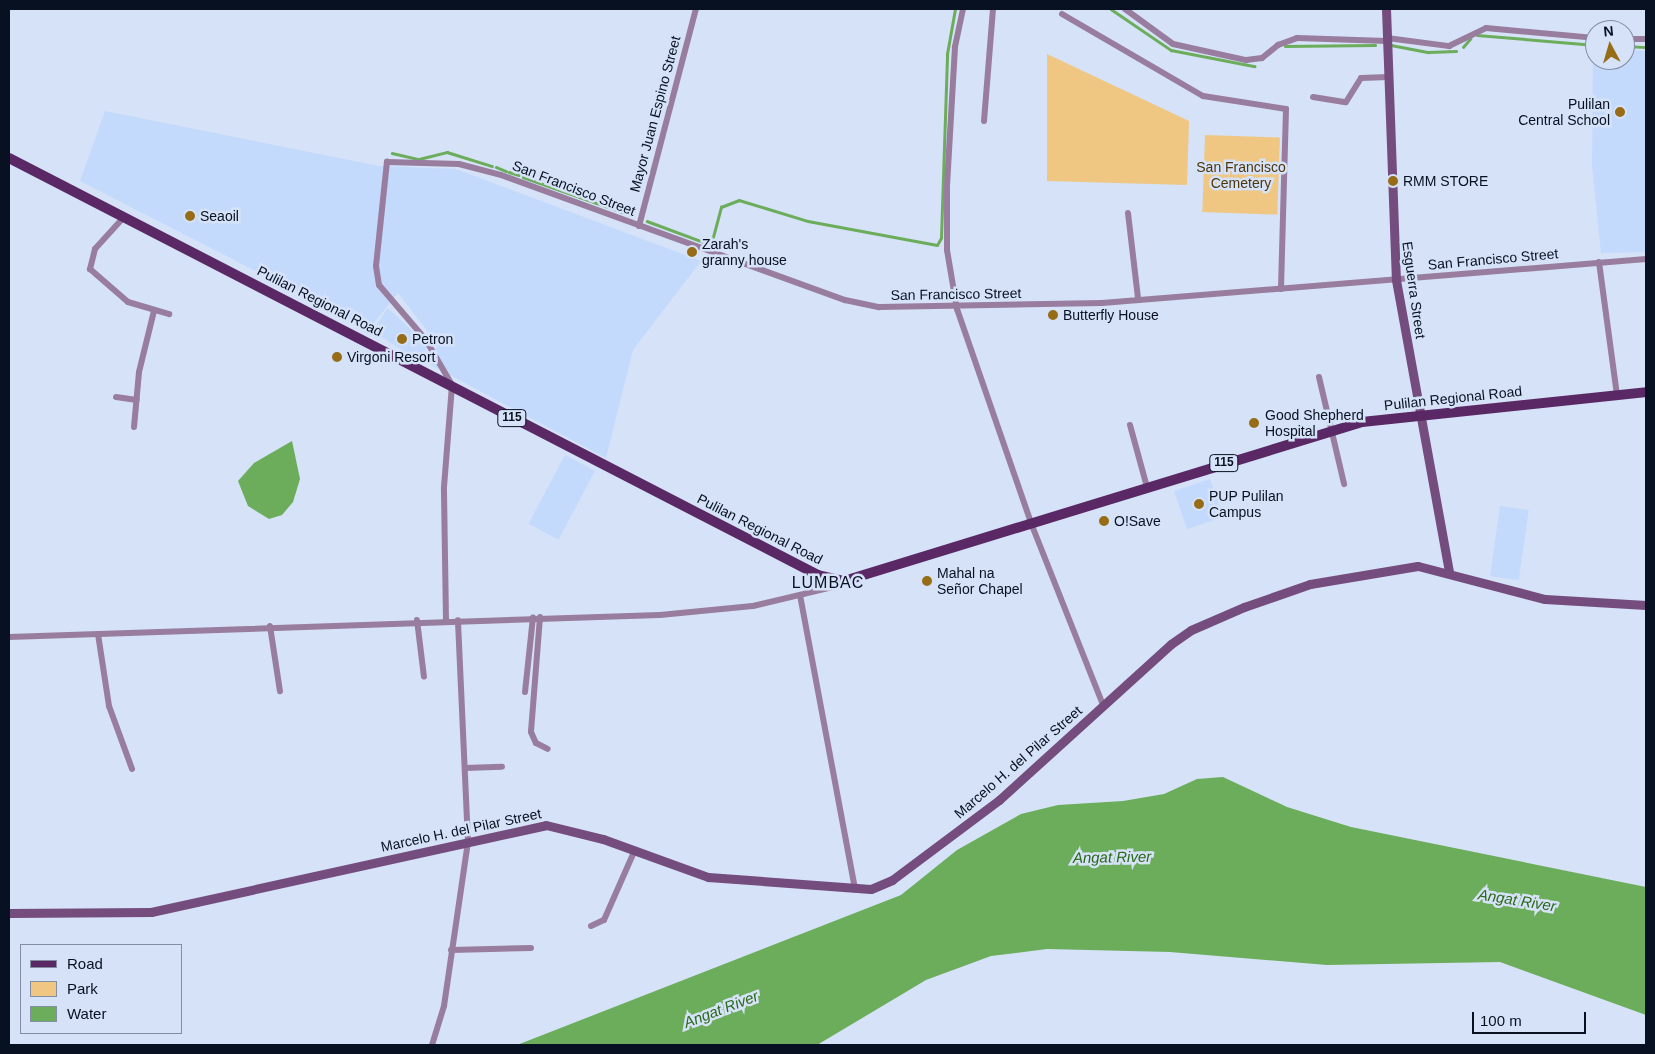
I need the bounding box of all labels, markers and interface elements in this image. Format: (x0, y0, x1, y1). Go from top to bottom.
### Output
north arrow (1585, 20, 1635, 70)
text: N (1603, 23, 1614, 40)
street label: Mayor Juan Espino Street (626, 34, 684, 194)
place label: Pulilan Central School (1518, 96, 1610, 128)
marker: Pulilan Central School (1614, 106, 1626, 118)
street label: San Francisco Street (510, 157, 638, 219)
park label: San Francisco Cemetery (1196, 159, 1286, 192)
place label: RMM STORE (1403, 173, 1488, 189)
marker: RMM STORE (1387, 175, 1399, 187)
place label: Seaoil (200, 208, 239, 224)
marker: Seaoil (184, 210, 196, 222)
place label: Zarah's granny house (702, 236, 787, 268)
street label: Esguerra Street (1399, 240, 1429, 340)
street label: San Francisco Street (1427, 245, 1559, 273)
marker: Zarah's granny house (686, 246, 698, 258)
street label: Pulilan Regional Road (254, 262, 386, 340)
street label: San Francisco Street (891, 284, 1021, 304)
place label: Butterfly House (1063, 307, 1159, 323)
marker: Butterfly House (1047, 309, 1059, 321)
place label: Petron (412, 331, 453, 347)
marker: Petron (396, 333, 408, 345)
place label: Virgoni Resort (347, 349, 435, 365)
marker: Virgoni Resort (331, 351, 343, 363)
street label: Pulilan Regional Road (1383, 382, 1523, 414)
place label: Good Shepherd Hospital (1265, 407, 1364, 440)
road number: 115 (497, 408, 527, 428)
marker: Good Shepherd Hospital (1247, 416, 1261, 430)
road number: 115 (1209, 453, 1239, 472)
place label: PUP Pulilan Campus (1209, 488, 1284, 520)
street label: Pulilan Regional Road (694, 490, 826, 568)
marker: PUP Pulilan Campus (1193, 498, 1205, 510)
place label: O!Save (1114, 513, 1161, 529)
marker: O!Save (1098, 515, 1110, 527)
place label: Mahal na Señor Chapel (937, 565, 1023, 598)
district label: LUMBAC (791, 573, 865, 593)
marker: Mahal na Señor Chapel (921, 575, 933, 587)
street label: Marcelo H. del Pilar Street (951, 702, 1085, 822)
street label: Marcelo H. del Pilar Street (379, 805, 543, 855)
water label: Angat River (1073, 847, 1151, 867)
water label: Angat River (1477, 885, 1557, 915)
legend (20, 944, 182, 1034)
text: Road (67, 955, 103, 972)
text: Park (67, 980, 98, 997)
water label: Angat River (681, 987, 761, 1031)
scale bar (1475, 1002, 1589, 1034)
text: Water (67, 1005, 106, 1022)
text: 100 m (1480, 1012, 1522, 1029)

